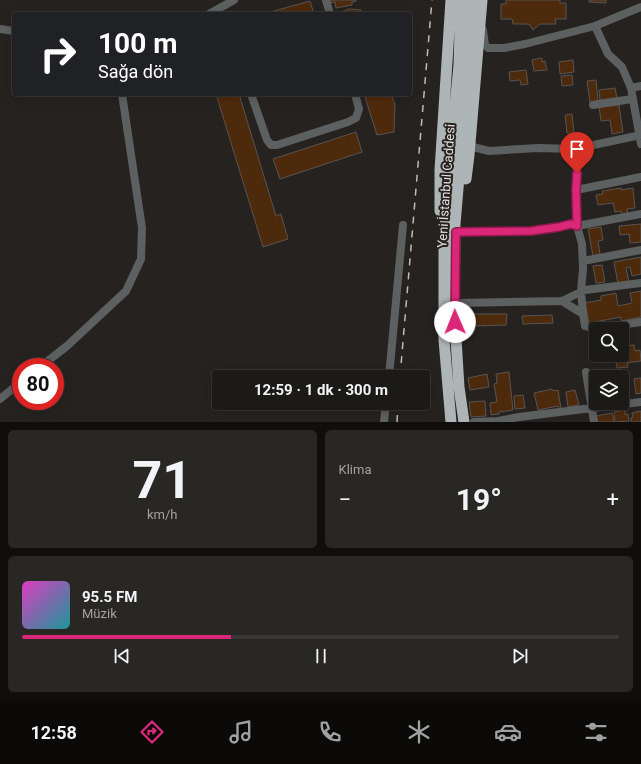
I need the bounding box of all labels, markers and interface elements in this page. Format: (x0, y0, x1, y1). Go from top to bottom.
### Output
text: 100 m (98, 27, 177, 60)
icon: right (32, 28, 84, 80)
text: Sağa dön (98, 61, 173, 82)
street label: Yeni İstanbul Caddesi (434, 123, 458, 249)
pin (560, 132, 594, 173)
icon: arrive (566, 138, 588, 160)
position arrow (434, 301, 476, 343)
map controls (589, 322, 629, 410)
button: search (589, 322, 629, 362)
speed limit sign: 80 (12, 358, 64, 410)
button: layers (589, 370, 629, 410)
text: 12:59 · 1 dk · 300 m (254, 381, 388, 399)
text: 71 (132, 450, 192, 511)
text: Klima (339, 462, 371, 477)
text: 19° (456, 482, 502, 517)
text: − (339, 487, 351, 512)
text: + (607, 487, 619, 512)
text: km/h (147, 507, 178, 522)
text: 95.5 FM (82, 588, 137, 606)
text: Müzik (82, 606, 117, 621)
icon: previous (111, 645, 133, 667)
icon: pause (310, 645, 332, 667)
icon: next (509, 645, 531, 667)
icon: directions (138, 718, 166, 746)
icon: music (227, 718, 255, 746)
icon: phone (316, 718, 344, 746)
icon: climate (405, 718, 433, 746)
icon: car (494, 718, 522, 746)
icon: filters (582, 718, 610, 746)
text: 12:58 (30, 722, 77, 743)

